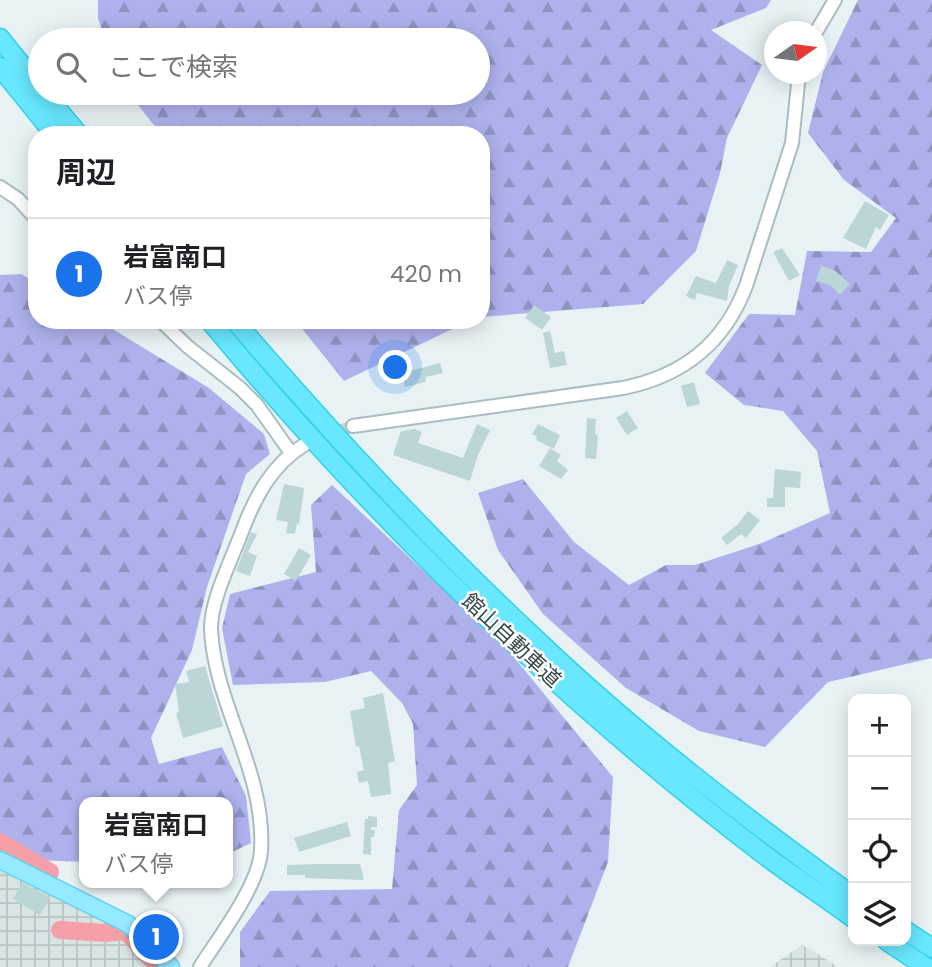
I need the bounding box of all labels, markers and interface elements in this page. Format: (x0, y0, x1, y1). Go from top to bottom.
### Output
north arrow (764, 21, 827, 84)
search box (28, 28, 490, 105)
icon: search (52, 48, 90, 86)
text: ここで検索 (108, 49, 238, 85)
text: 周辺 (56, 151, 116, 194)
text: 岩富南口 (123, 239, 227, 275)
text: 1 (75, 258, 83, 290)
text: 420 m (390, 258, 462, 290)
text: バス停 (123, 280, 192, 312)
your location (378, 350, 412, 384)
street label: 館山自動車道 (456, 586, 568, 694)
map controls (848, 694, 911, 946)
button: + (848, 694, 911, 757)
button: − (848, 757, 911, 820)
popup (79, 797, 233, 888)
text: 岩富南口 (104, 807, 208, 843)
button: locate (848, 820, 911, 883)
text: バス停 (104, 848, 173, 880)
button: layers (848, 883, 911, 946)
pin: 1 (133, 911, 179, 963)

